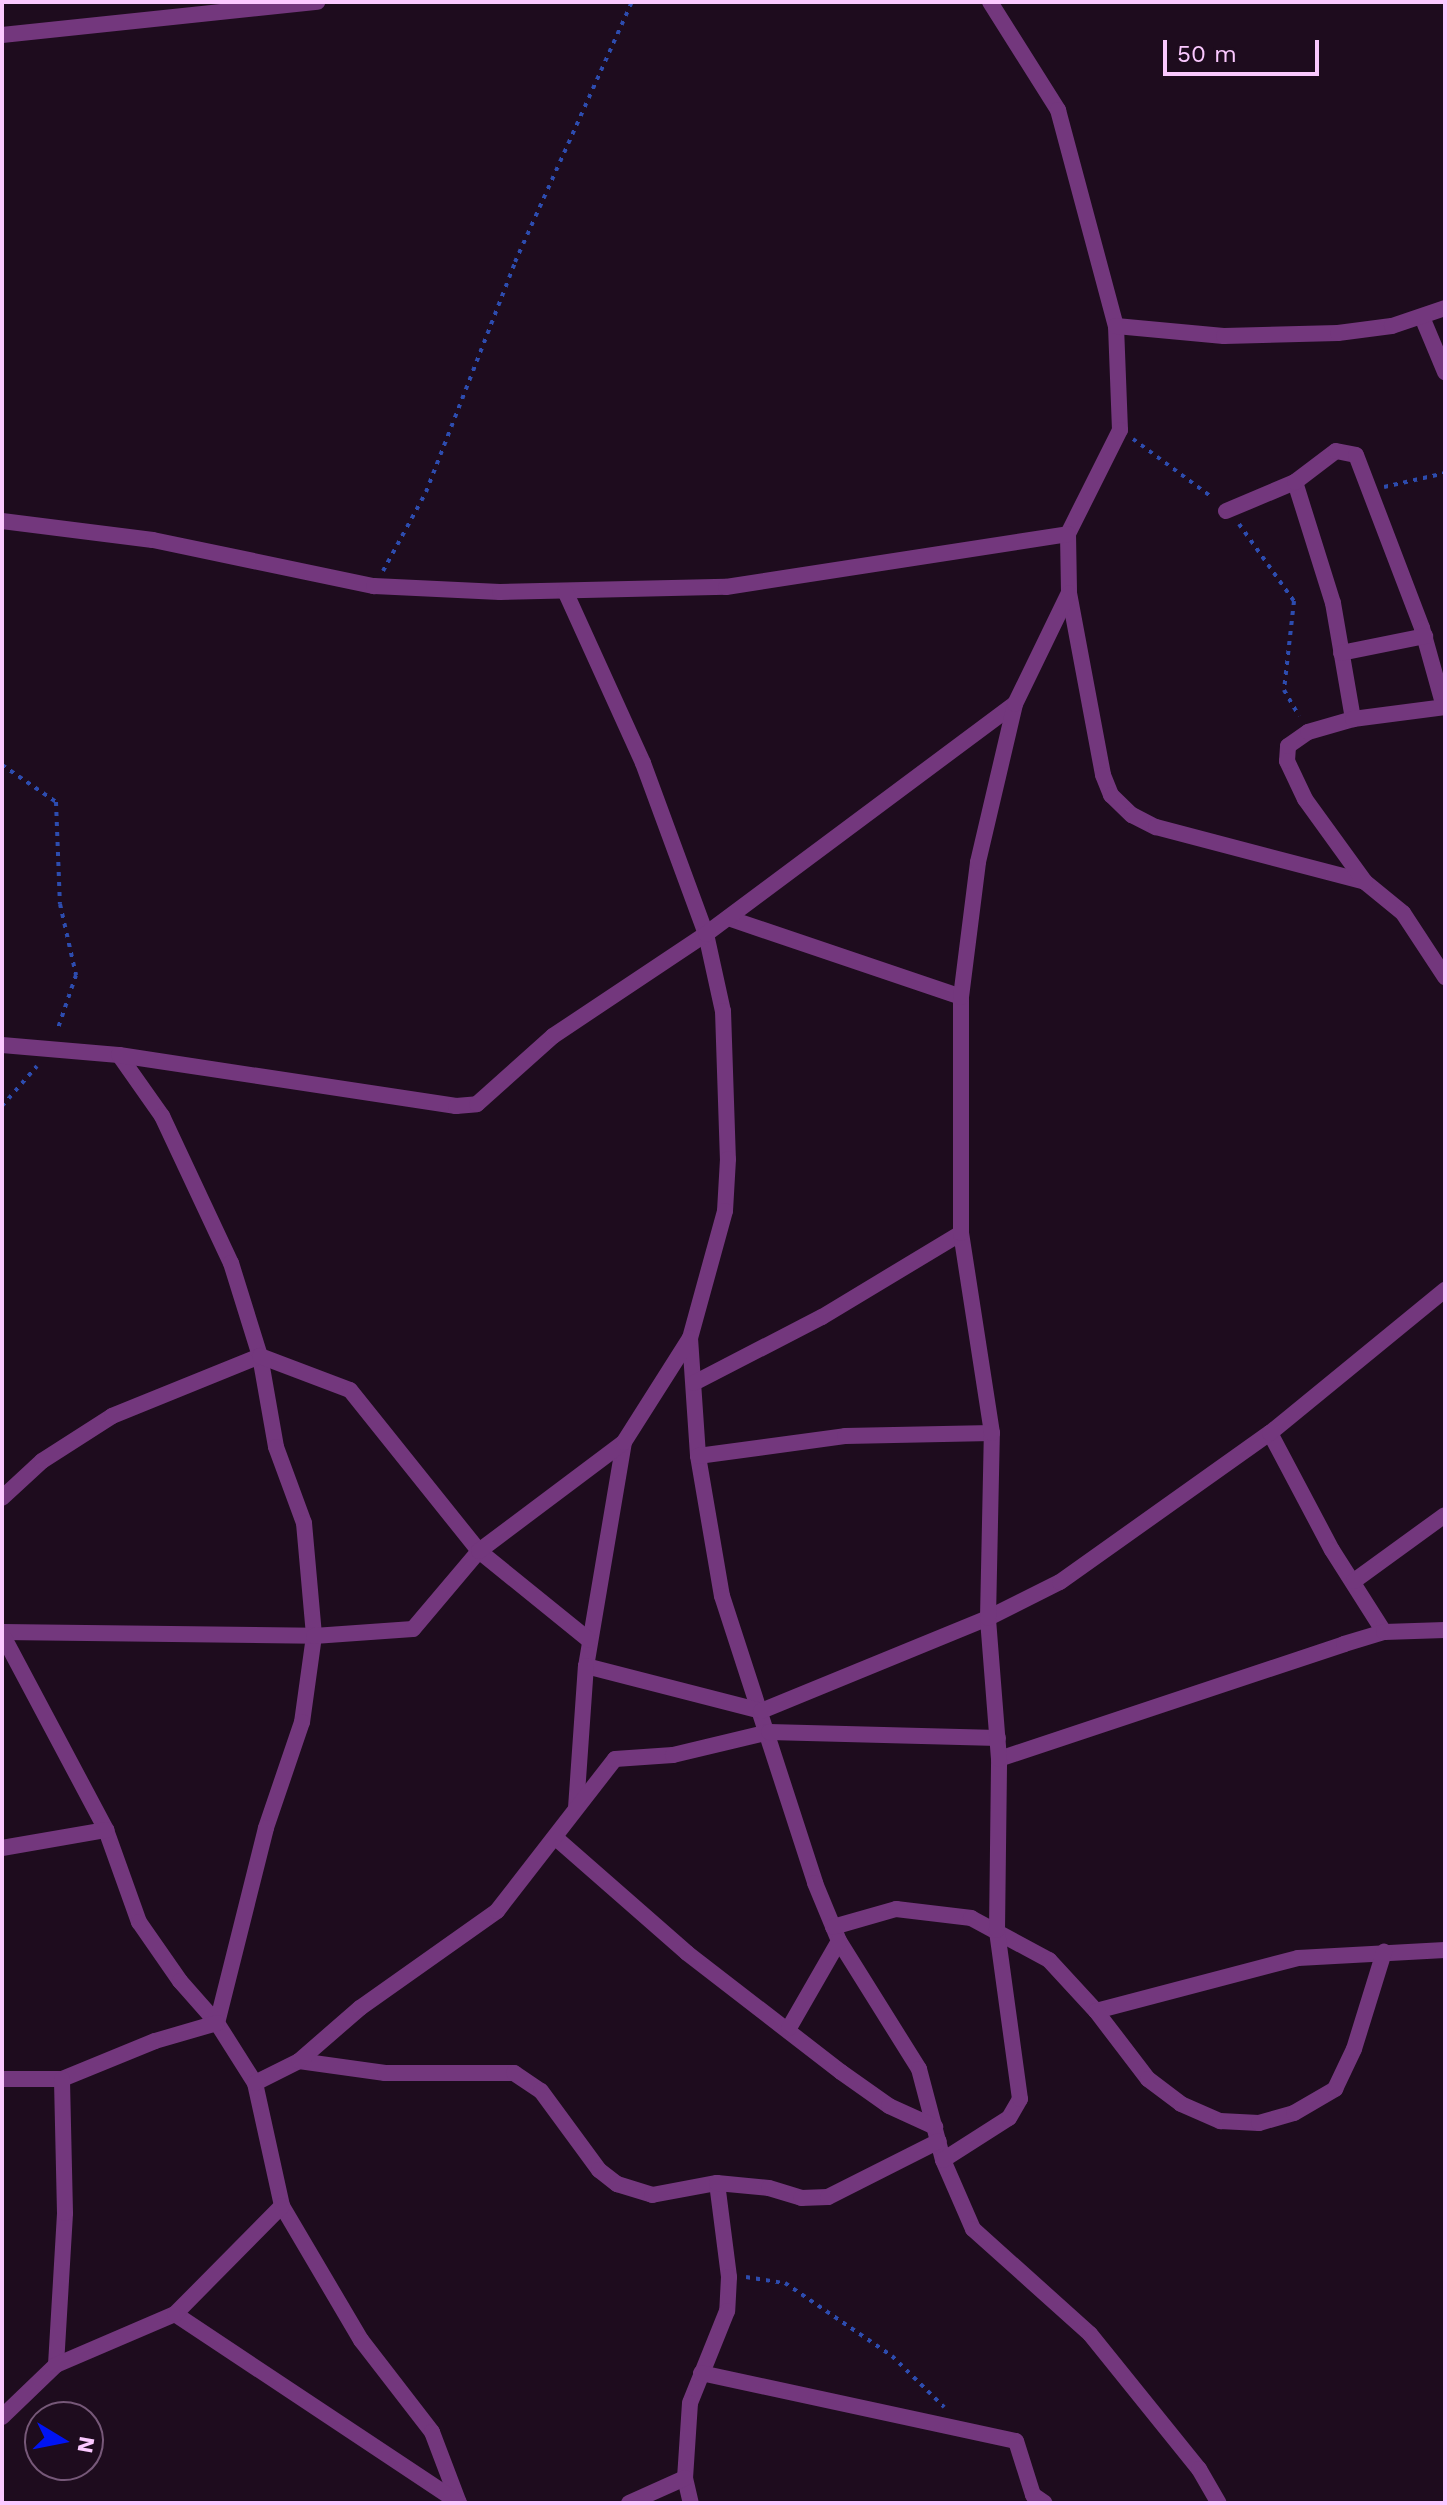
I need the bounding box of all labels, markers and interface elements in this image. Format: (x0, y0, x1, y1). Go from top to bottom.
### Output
scale bar (1167, 24, 1323, 74)
text: 50 m (1177, 40, 1237, 68)
north arrow (24, 2401, 104, 2481)
text: N (72, 2435, 100, 2455)

